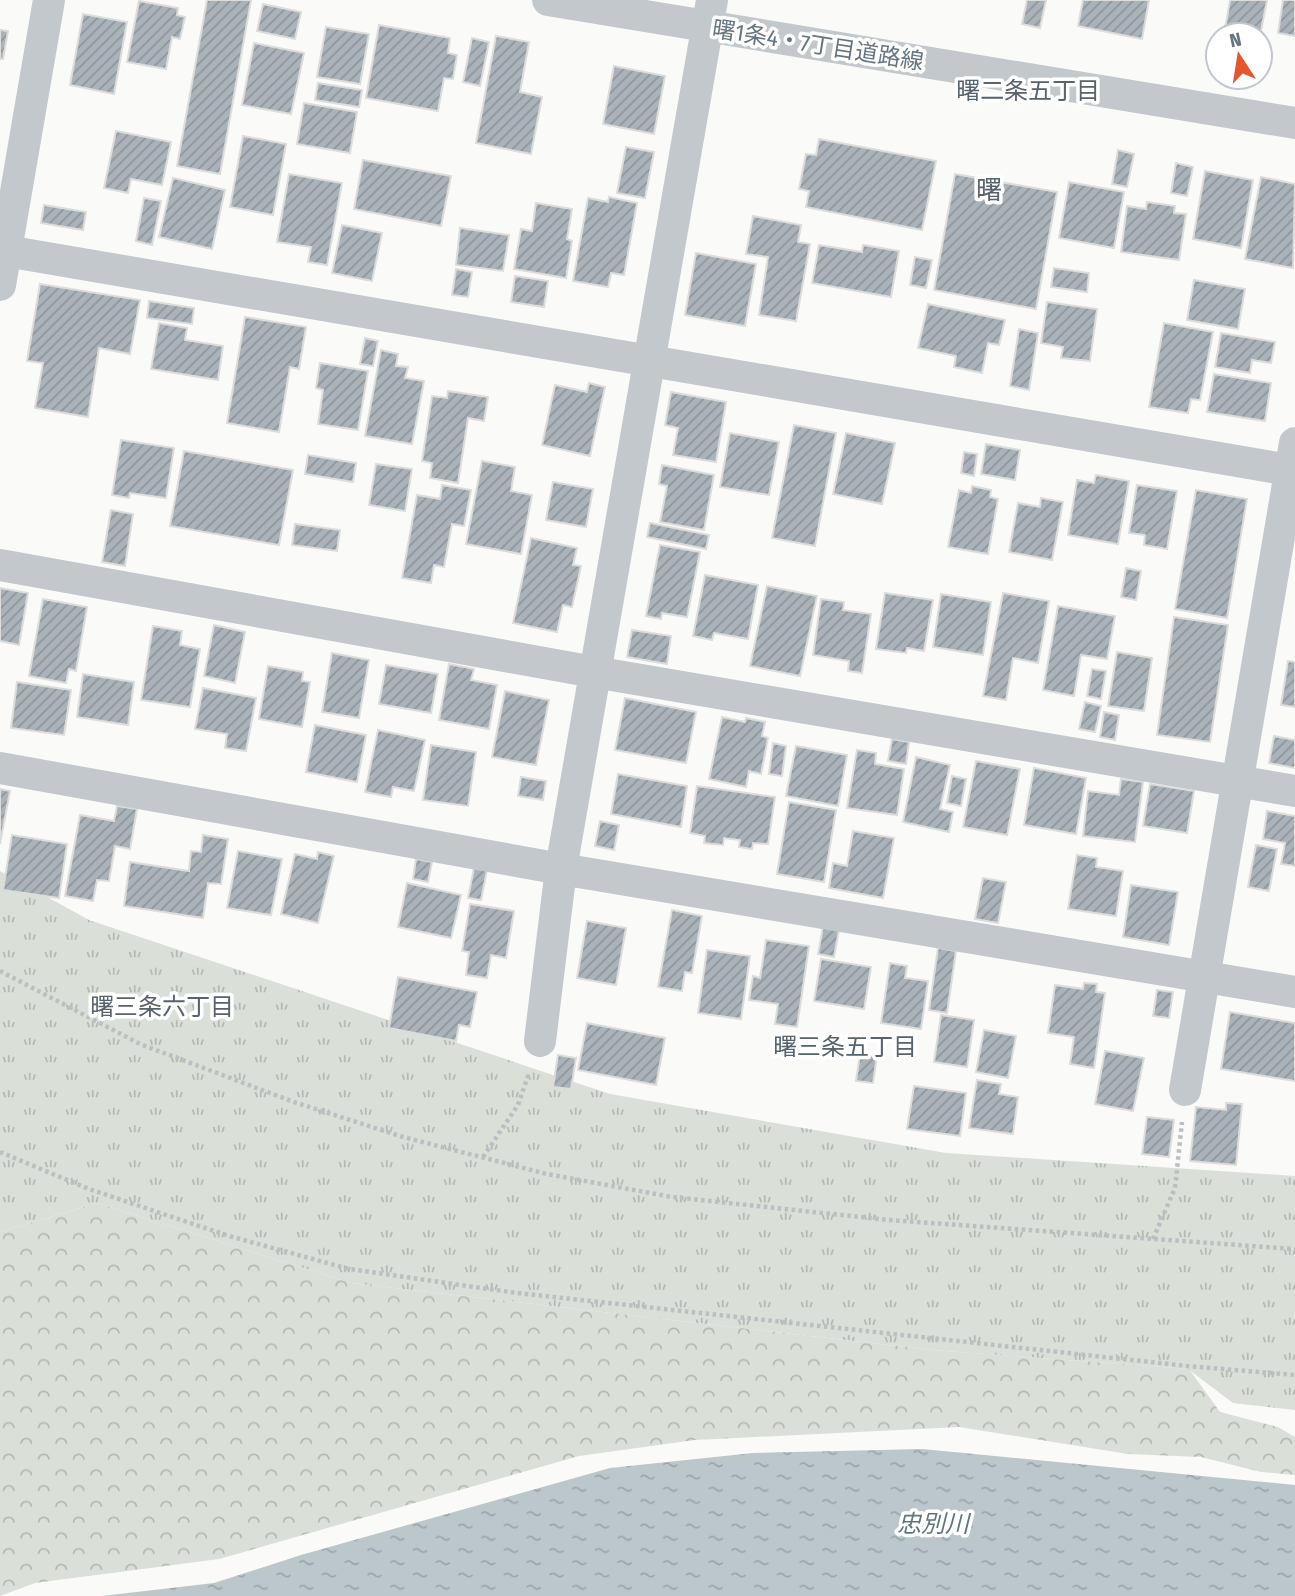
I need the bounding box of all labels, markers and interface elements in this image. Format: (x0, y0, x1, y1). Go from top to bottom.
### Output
street label: 曙1条4・7丁目道路線 (710, 14, 926, 76)
north arrow (1204, 21, 1274, 91)
text: N (1228, 27, 1244, 52)
district label: 曙二条五丁目 (956, 77, 1100, 105)
district label: 曙 (976, 175, 1002, 206)
district label: 曙三条六丁目 (90, 993, 234, 1021)
district label: 曙三条五丁目 (773, 1033, 917, 1061)
water label: 忠別川 (897, 1510, 972, 1538)

